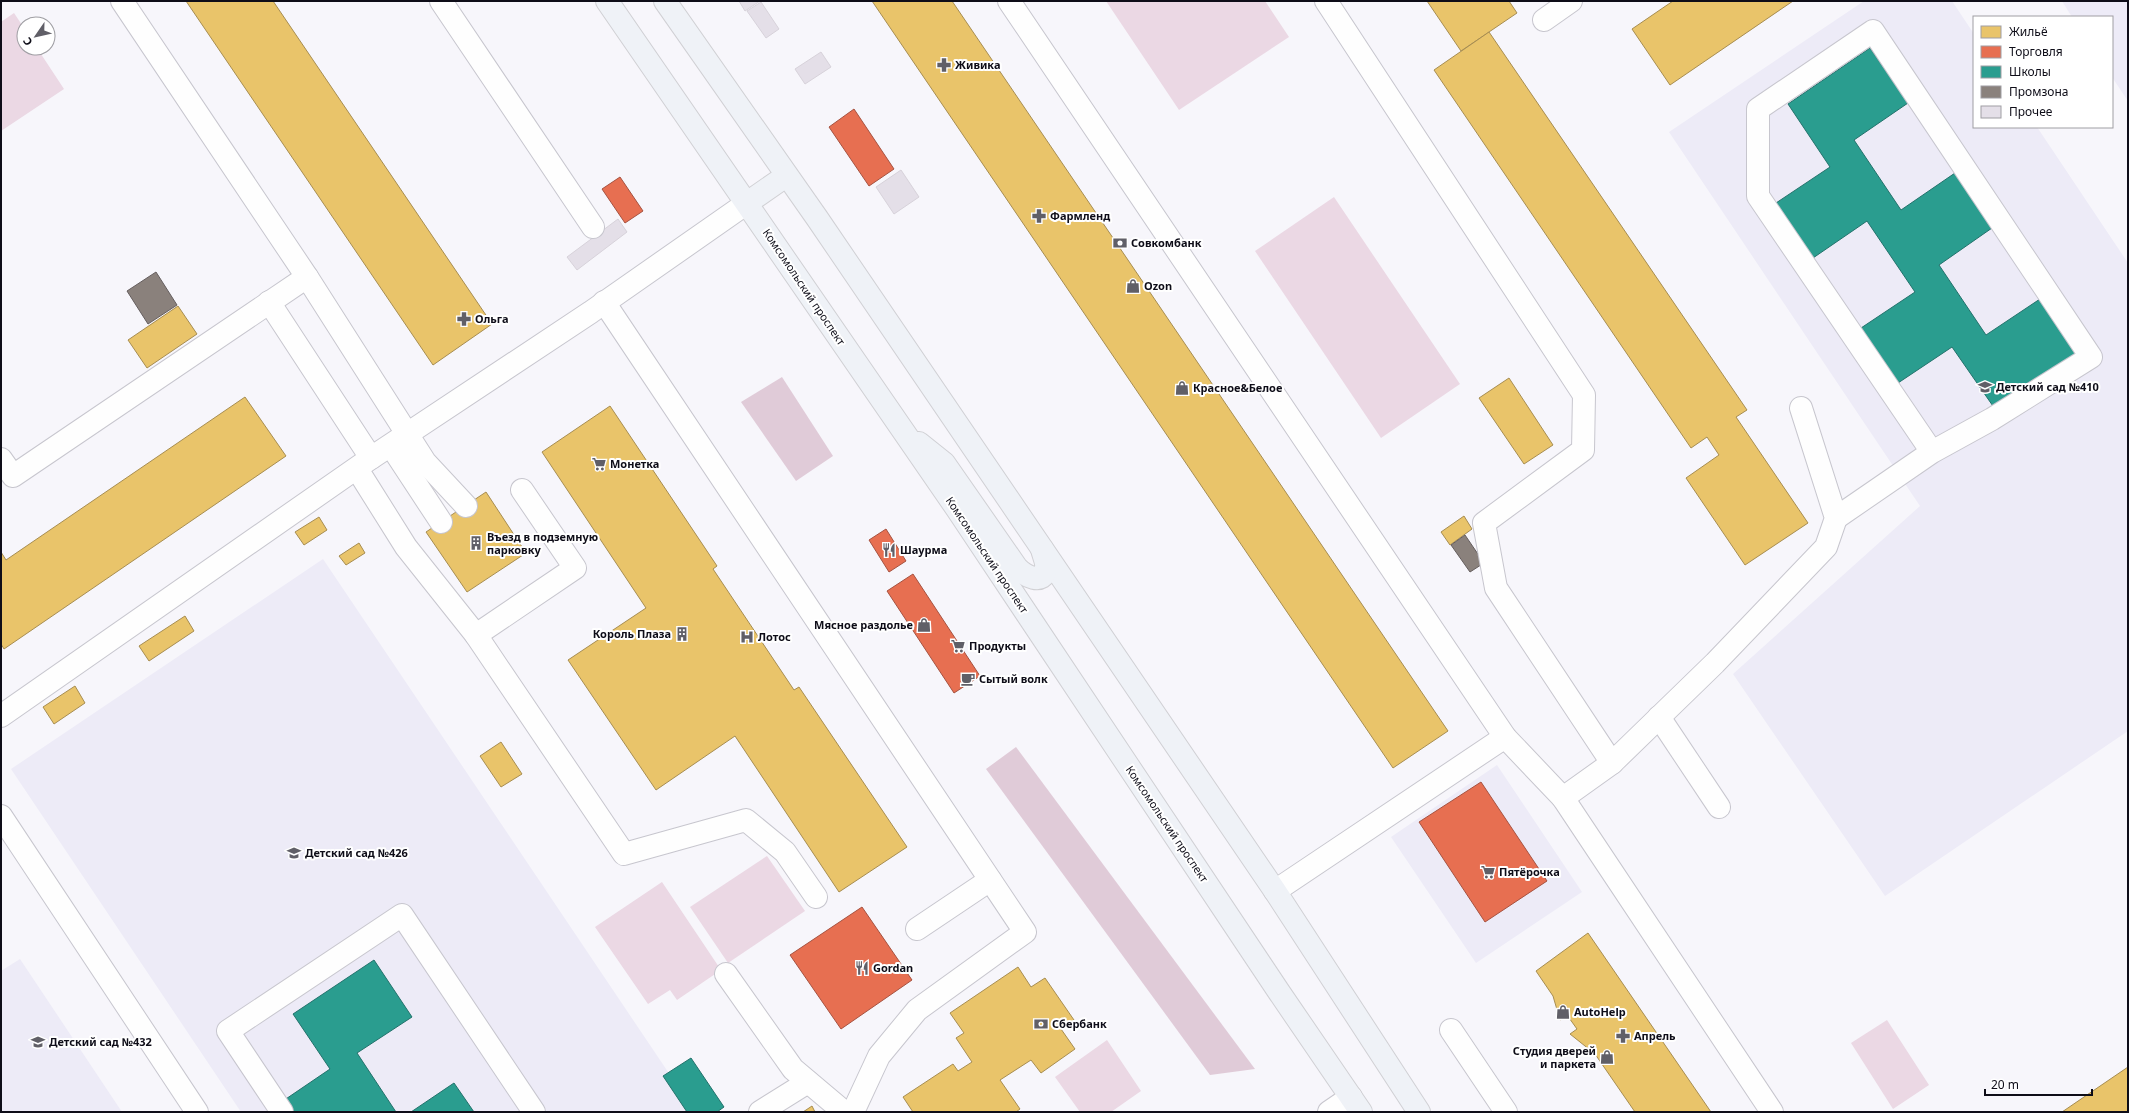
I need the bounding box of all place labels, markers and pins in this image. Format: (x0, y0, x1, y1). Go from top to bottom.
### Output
pharmacy icon: Живика (936, 57, 952, 73)
place label: Живика (955, 57, 1000, 72)
pharmacy icon: Фармленд (1031, 208, 1047, 224)
place label: Фармленд (1050, 208, 1110, 223)
bank icon: Совкомбанк (1112, 235, 1128, 251)
place label: Совкомбанк (1131, 235, 1202, 250)
shop icon: Ozon (1125, 278, 1141, 294)
place label: Ozon (1144, 278, 1172, 293)
pharmacy icon: Ольга (456, 311, 472, 327)
place label: Ольга (475, 311, 509, 326)
school or university icon: Детский сад №410 (1977, 379, 1993, 395)
place label: Детский сад №410 (1996, 379, 2099, 394)
shop icon: Красное&Белое (1174, 380, 1190, 396)
place label: Красное&Белое (1193, 380, 1282, 395)
supermarket icon: Монетка (591, 456, 607, 472)
place label: Монетка (610, 456, 659, 471)
place label: Въезд в подземную парковку (487, 529, 598, 557)
building icon: Въезд в подземную парковку (468, 535, 484, 551)
restaurant icon: Шаурма (881, 542, 897, 558)
place label: Шаурма (900, 542, 947, 557)
place label: Мясное раздолье (814, 617, 913, 632)
shop icon: Мясное раздолье (916, 617, 932, 633)
place label: Король Плаза (593, 626, 671, 641)
building icon: Король Плаза (674, 626, 690, 642)
hospital icon: Лотос (739, 629, 755, 645)
place label: Лотос (758, 629, 791, 644)
supermarket icon: Продукты (950, 638, 966, 654)
place label: Продукты (969, 638, 1026, 653)
cafe icon: Сытый волк (960, 671, 976, 687)
place label: Сытый волк (979, 671, 1048, 686)
school or university icon: Детский сад №426 (286, 845, 302, 861)
place label: Детский сад №426 (305, 845, 408, 860)
supermarket icon: Пятёрочка (1480, 864, 1496, 880)
place label: Пятёрочка (1499, 864, 1560, 879)
restaurant icon: Gordan (854, 960, 870, 976)
place label: Gordan (873, 960, 913, 975)
shop icon: AutoHelp (1555, 1004, 1571, 1020)
place label: AutoHelp (1574, 1004, 1626, 1019)
bank icon: Сбербанк (1033, 1016, 1049, 1032)
place label: Сбербанк (1052, 1016, 1107, 1031)
pharmacy icon: Апрель (1615, 1028, 1631, 1044)
place label: Апрель (1634, 1028, 1676, 1043)
school or university icon: Детский сад №432 (30, 1034, 46, 1050)
place label: Детский сад №432 (49, 1034, 152, 1049)
place label: Студия дверей и паркета (1513, 1043, 1596, 1071)
shop icon: Студия дверей и паркета (1599, 1049, 1615, 1065)

